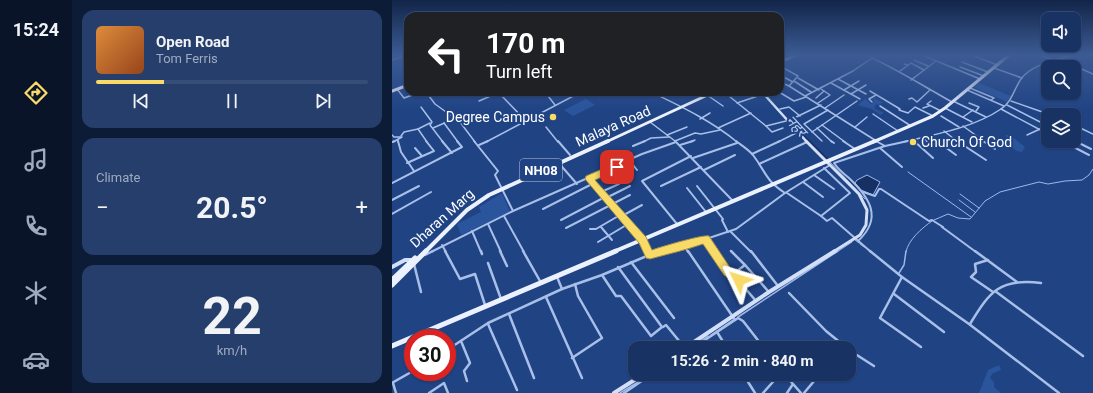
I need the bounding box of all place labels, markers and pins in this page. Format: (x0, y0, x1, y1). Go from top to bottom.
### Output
place label: Degree Campus (446, 109, 545, 125)
marker: Degree Campus (548, 112, 558, 122)
place label: Church Of God (921, 134, 1012, 150)
marker: Church Of God (908, 137, 918, 147)
pin (600, 150, 634, 184)

